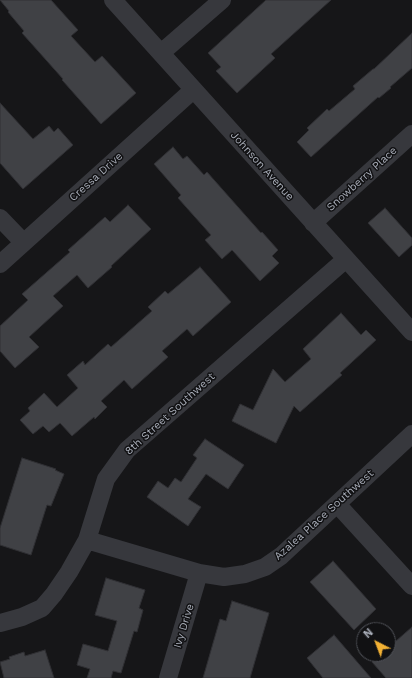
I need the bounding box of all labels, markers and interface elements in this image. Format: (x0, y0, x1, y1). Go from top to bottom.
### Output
street label: Johnson Avenue (228, 129, 296, 203)
street label: Snowberry Place (324, 144, 400, 214)
street label: Cressa Drive (67, 150, 125, 204)
street label: 8th Street Southwest (122, 370, 218, 458)
street label: Azalea Place Southwest (272, 467, 376, 563)
street label: Ivy Drive (171, 602, 197, 650)
north arrow (356, 622, 396, 662)
text: N (361, 626, 376, 641)

